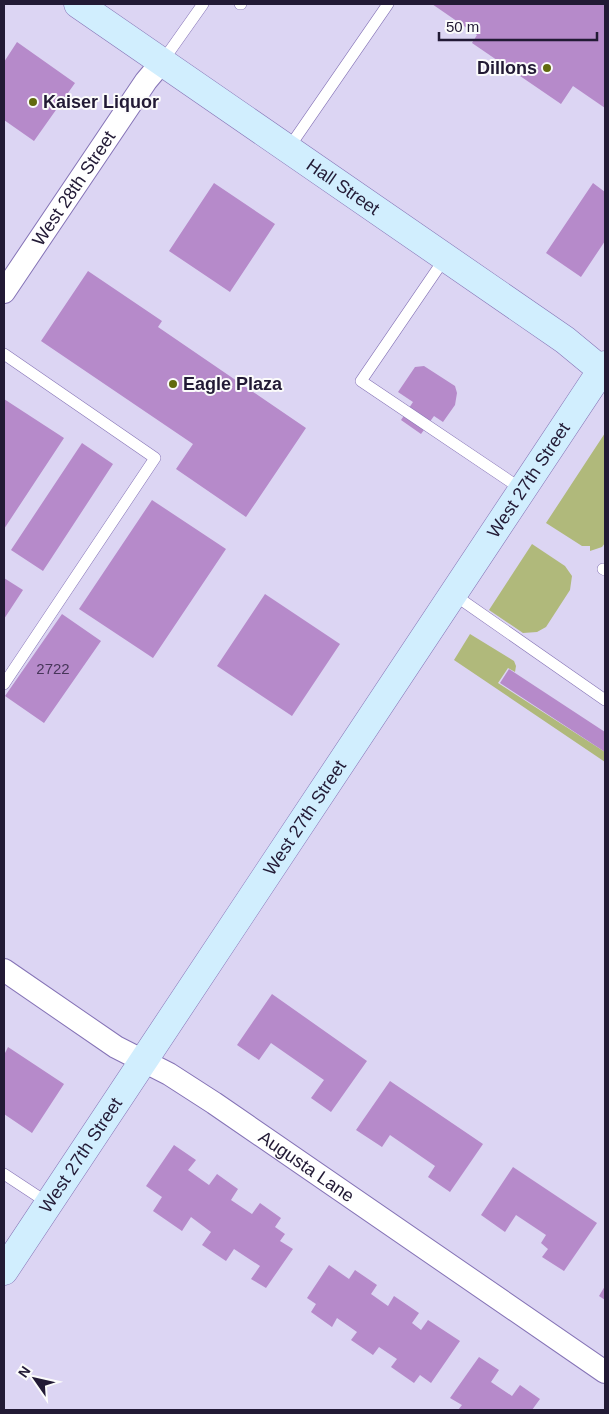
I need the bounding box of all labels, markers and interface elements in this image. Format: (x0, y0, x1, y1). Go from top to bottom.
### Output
scale bar (439, 10, 596, 42)
text: 50 m (446, 18, 479, 35)
place label: Dillons (477, 58, 537, 78)
marker: Dillons (541, 62, 553, 74)
place label: Kaiser Liquor (43, 92, 159, 112)
marker: Kaiser Liquor (27, 96, 39, 108)
street label: West 28th Street (28, 127, 119, 249)
street label: Hall Street (303, 155, 383, 219)
place label: Eagle Plaza (183, 374, 283, 394)
marker: Eagle Plaza (167, 378, 179, 390)
street label: West 27th Street (483, 419, 574, 541)
house number: 2722 (36, 660, 70, 677)
street label: West 27th Street (259, 756, 350, 879)
street label: West 27th Street (36, 1094, 126, 1216)
street label: Augusta Lane (255, 1127, 358, 1206)
north arrow (10, 1354, 60, 1404)
text: N (15, 1363, 34, 1380)

